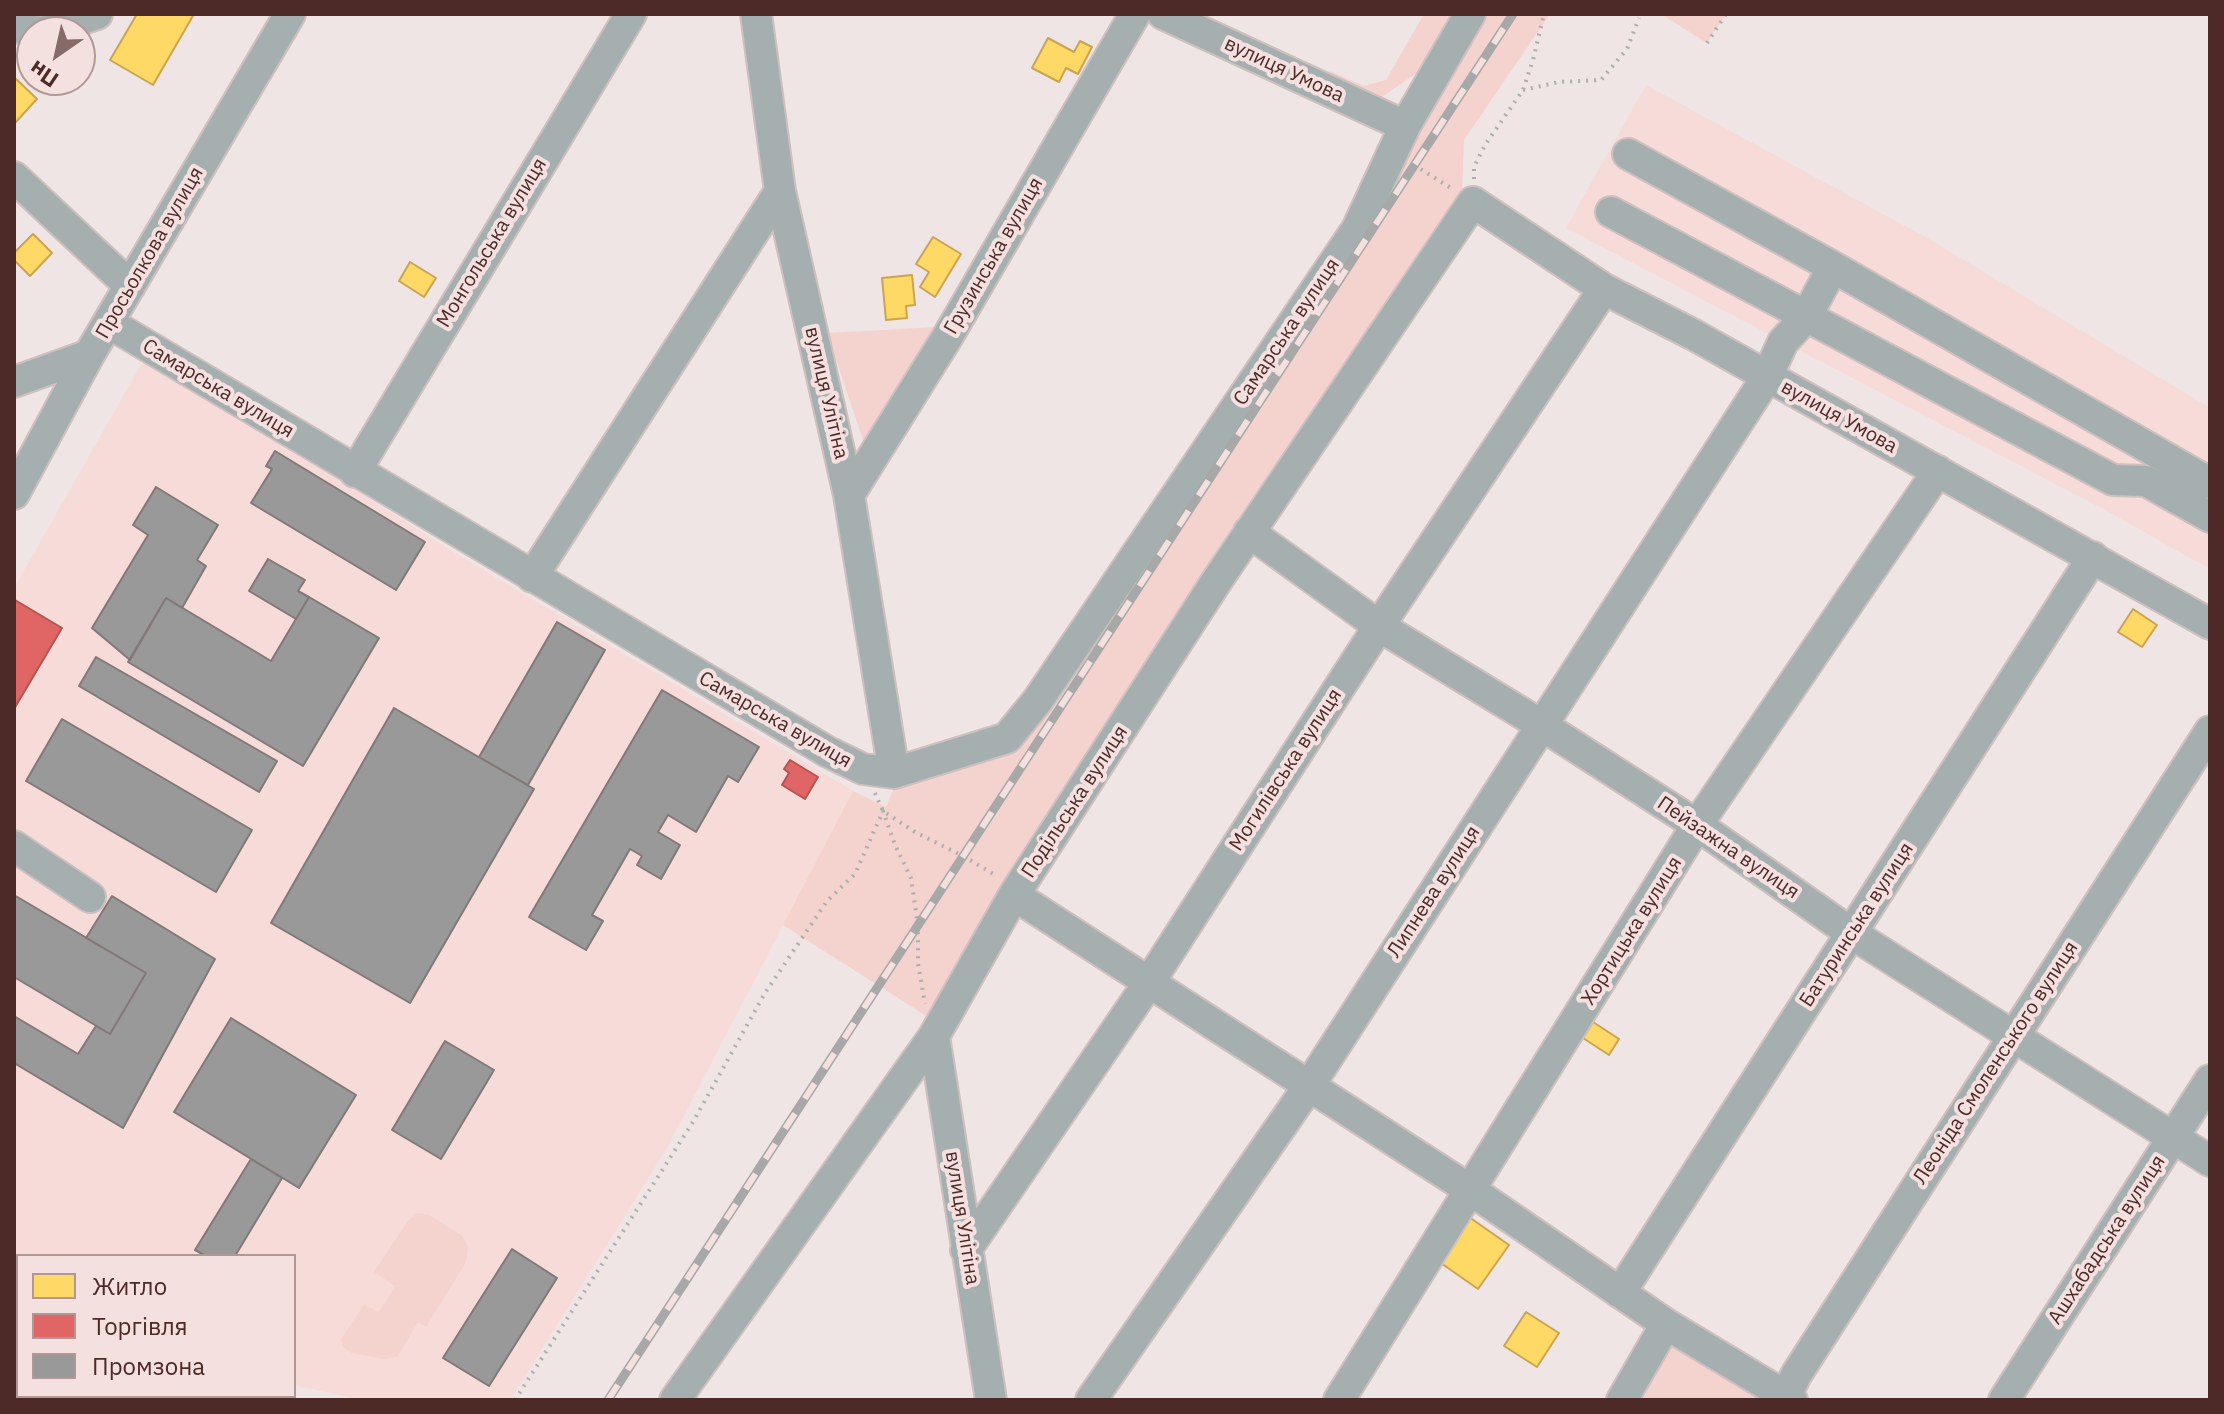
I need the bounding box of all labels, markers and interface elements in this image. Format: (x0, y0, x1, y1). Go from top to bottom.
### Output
north arrow (16, 16, 96, 96)
street label: вулиця Умова (1220, 32, 1348, 108)
text: Пн (23, 55, 64, 95)
street label: Монгольська вулиця (432, 154, 552, 332)
street label: Просьолкова вулиця (91, 163, 209, 343)
street label: Грузинська вулиця (939, 173, 1049, 339)
street label: Самарська вулиця (1229, 254, 1345, 410)
street label: вулиця Улітіна (799, 325, 853, 461)
street label: Самарська вулиця (138, 334, 298, 444)
street label: вулиця Умова (1777, 375, 1901, 459)
street label: Самарська вулиця (694, 667, 856, 773)
street label: Могилівська вулиця (1225, 684, 1347, 856)
street label: Подільська вулиця (1017, 721, 1133, 883)
street label: Пейзажна вулиця (1652, 792, 1804, 904)
street label: Липнева вулиця (1382, 822, 1486, 962)
street label: Батуринська вулиця (1795, 838, 1919, 1012)
street label: Хортицька вулиця (1577, 852, 1687, 1010)
street label: Леоніда Смоленського вулиця (1908, 937, 2084, 1189)
street label: вулиця Улітіна (940, 1149, 984, 1287)
street label: Ашхабадська вулиця (2043, 1151, 2171, 1329)
legend (16, 1254, 296, 1398)
text: Житло (92, 1270, 167, 1302)
text: Торгівля (92, 1310, 188, 1342)
text: Промзона (92, 1350, 205, 1382)

